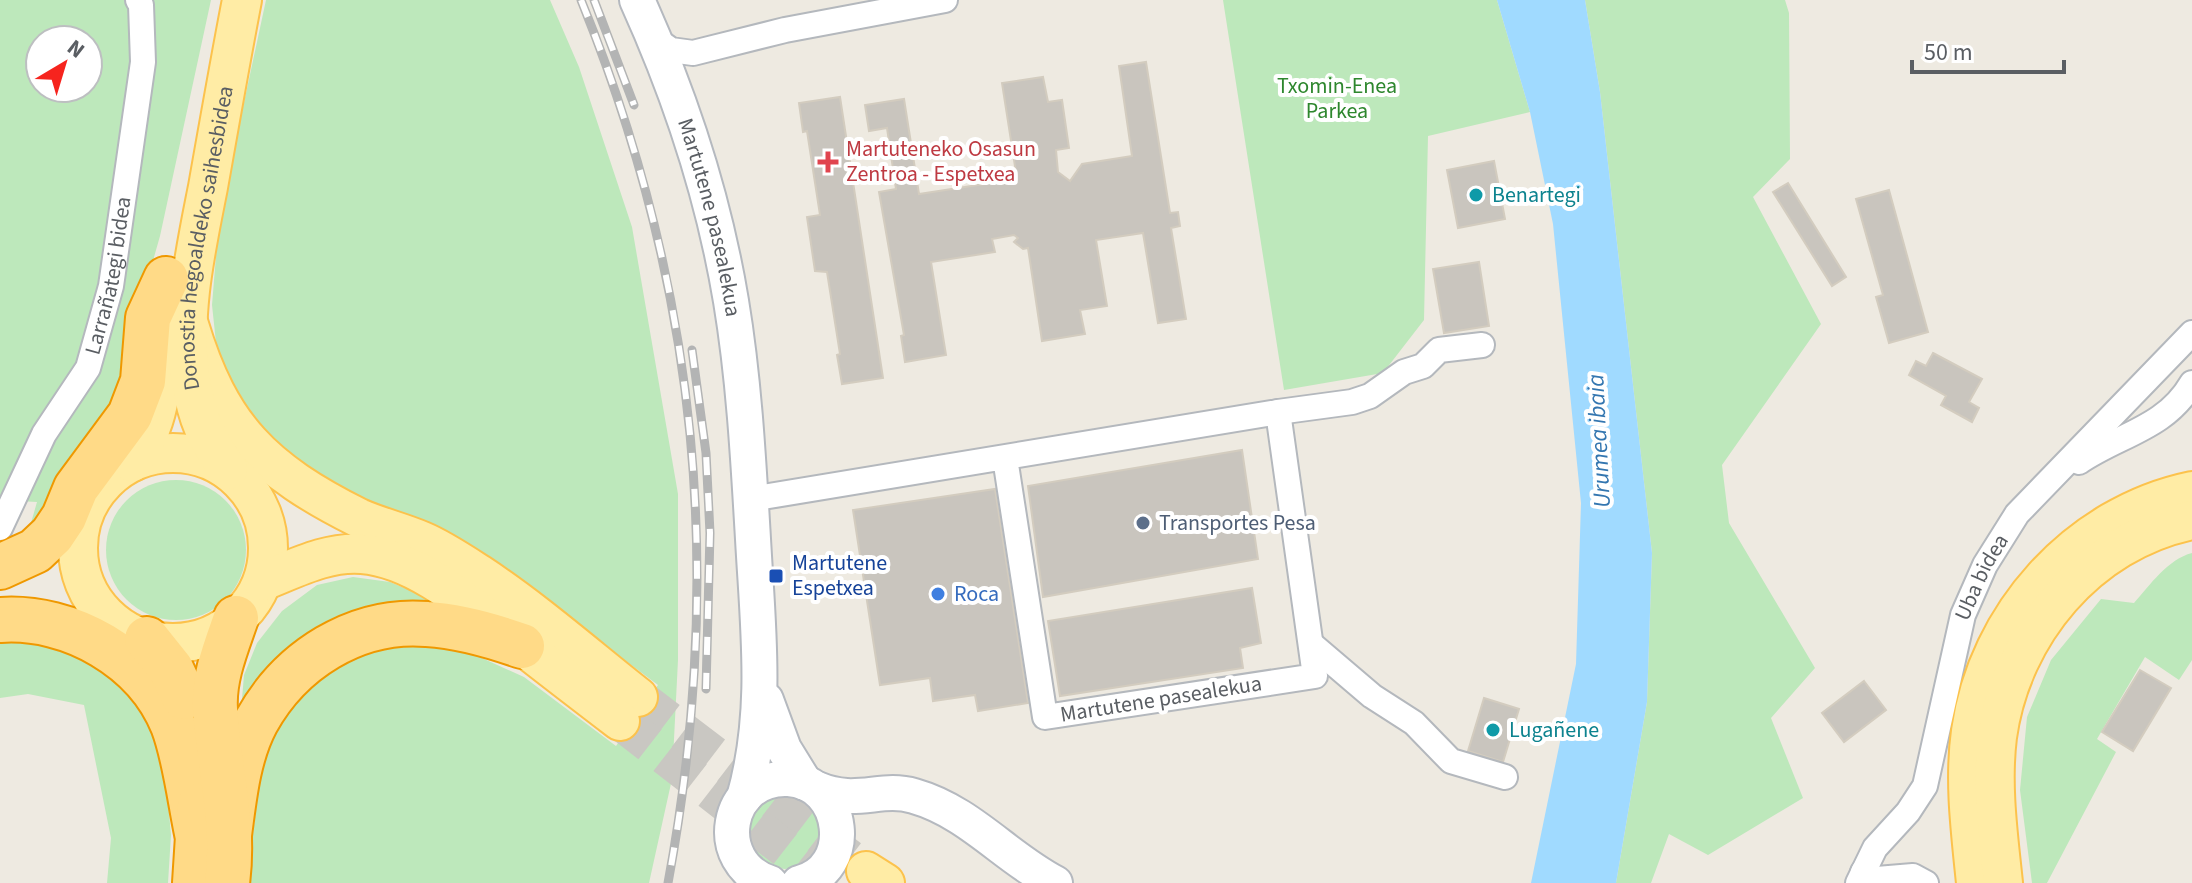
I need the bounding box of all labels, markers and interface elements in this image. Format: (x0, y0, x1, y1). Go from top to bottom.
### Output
north arrow (24, 24, 104, 104)
scale bar (1912, 24, 2064, 74)
text: N (60, 32, 91, 66)
text: 50 m (1924, 35, 1973, 70)
park label: Txomin-Enea Parkea (1277, 70, 1397, 127)
street label: Donostia hegoaldeko saihesbidea (171, 83, 242, 393)
street label: Martutene pasealekua (669, 114, 749, 319)
place label: Martuteneko Osasun Zentroa - Espetxea (846, 133, 1036, 190)
marker: Martuteneko Osasun Zentroa - Espetxea (817, 151, 839, 173)
place label: Benartegi (1492, 179, 1581, 211)
marker: Benartegi (1467, 186, 1485, 204)
street label: Larrañategi bidea (77, 195, 140, 358)
water label: Urumea ibaia (1578, 373, 1620, 509)
place label: Transportes Pesa (1159, 507, 1316, 539)
marker: Transportes Pesa (1134, 514, 1152, 532)
street label: Uba bidea (1947, 528, 2017, 626)
place label: Martutene Espetxea (792, 547, 887, 604)
marker: Martutene Espetxea (767, 567, 785, 585)
place label: Roca (954, 578, 999, 610)
marker: Roca (929, 585, 947, 603)
street label: Martutene pasealekua (1058, 667, 1264, 731)
place label: Lugañene (1509, 714, 1599, 746)
marker: Lugañene (1484, 721, 1502, 739)

